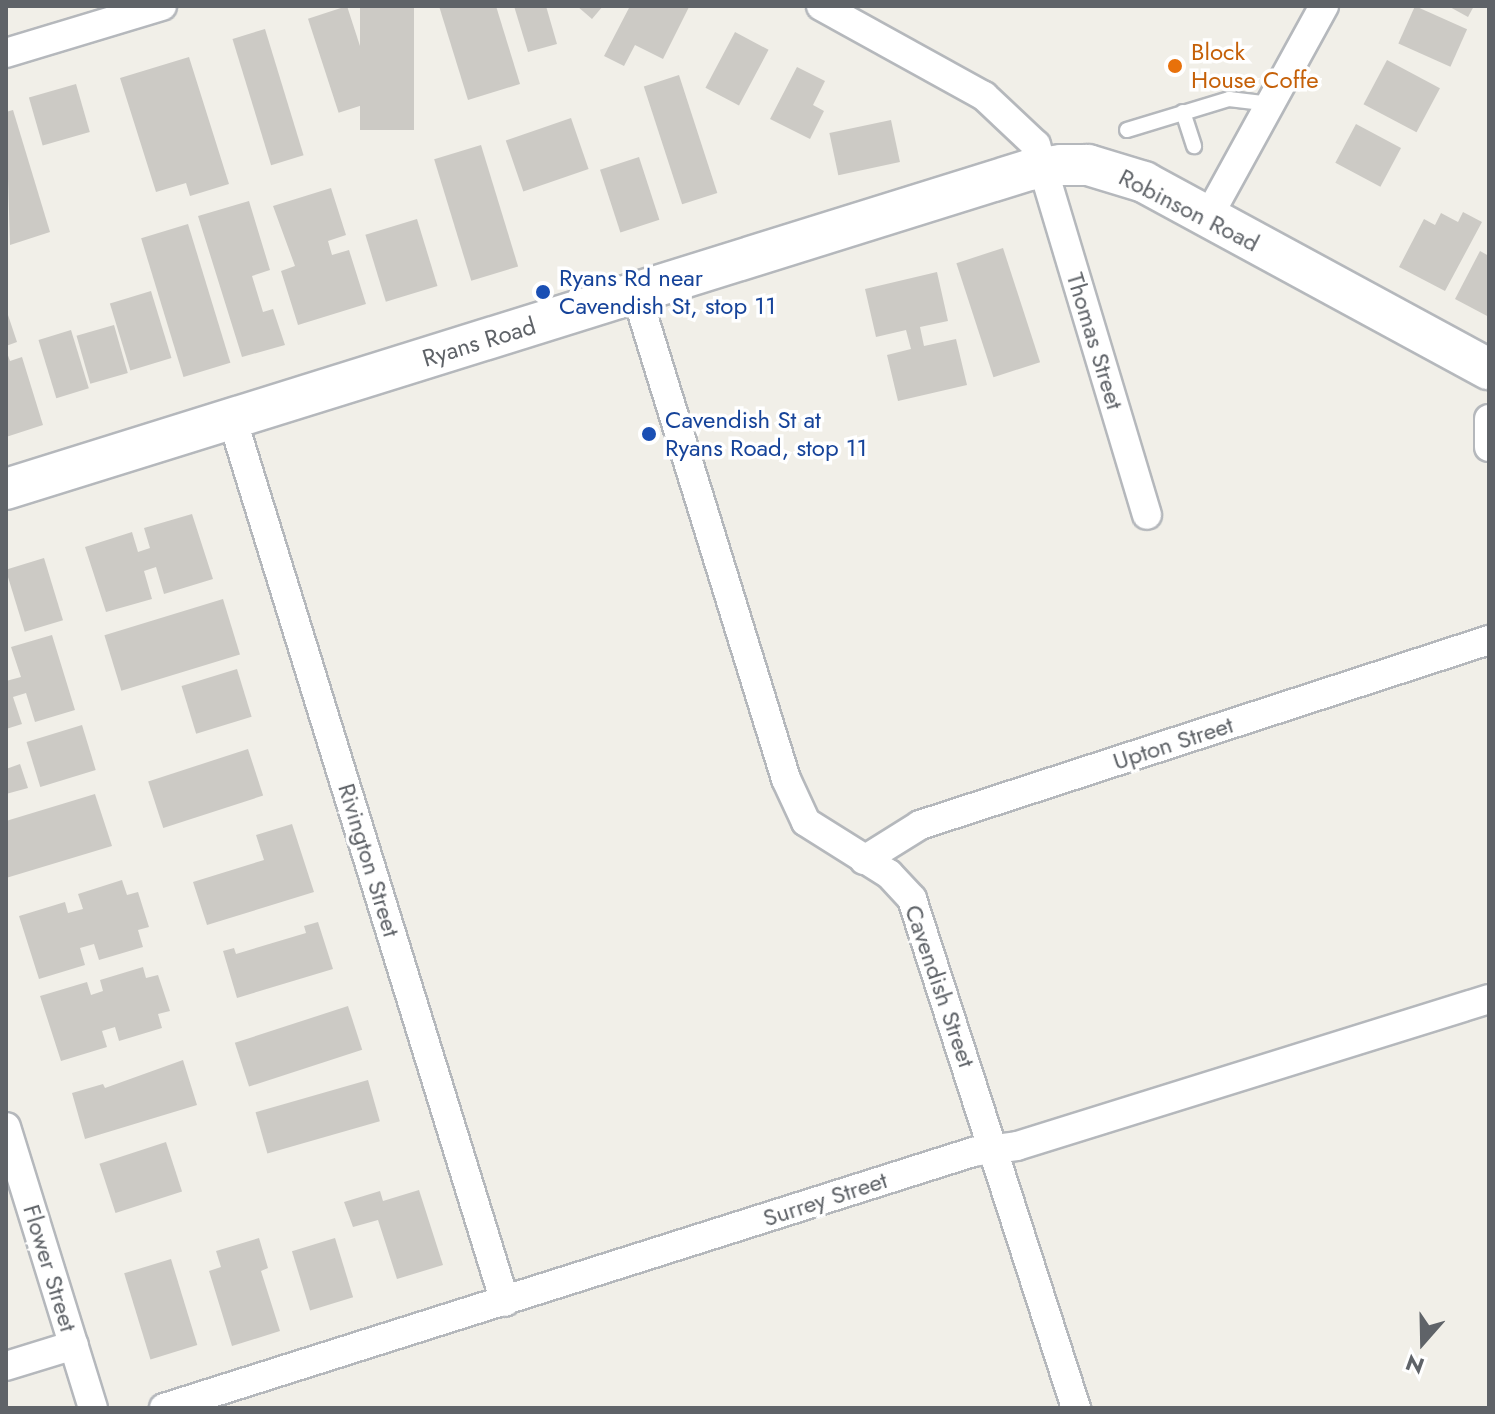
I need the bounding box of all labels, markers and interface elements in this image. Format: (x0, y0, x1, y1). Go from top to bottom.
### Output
place label: Block House Coffe (1191, 38, 1319, 94)
marker: Block House Coffe (1166, 57, 1184, 75)
street label: Robinson Road (1114, 162, 1264, 258)
place label: Ryans Rd near Cavendish St, stop 11 (559, 264, 776, 320)
street label: Thomas Street (1061, 269, 1129, 413)
marker: Ryans Rd near Cavendish St, stop 11 (534, 283, 552, 301)
street label: Ryans Road (419, 311, 539, 373)
place label: Cavendish St at Ryans Road, stop 11 (665, 406, 867, 462)
marker: Cavendish St at Ryans Road, stop 11 (640, 425, 658, 443)
street label: Upton Street (1109, 710, 1237, 776)
street label: Rivington Street (332, 780, 406, 940)
street label: Cavendish Street (899, 901, 981, 1071)
street label: Surrey Street (759, 1165, 891, 1233)
street label: Flower Street (17, 1201, 83, 1335)
north arrow (1383, 1302, 1463, 1382)
text: N (1401, 1347, 1428, 1383)

